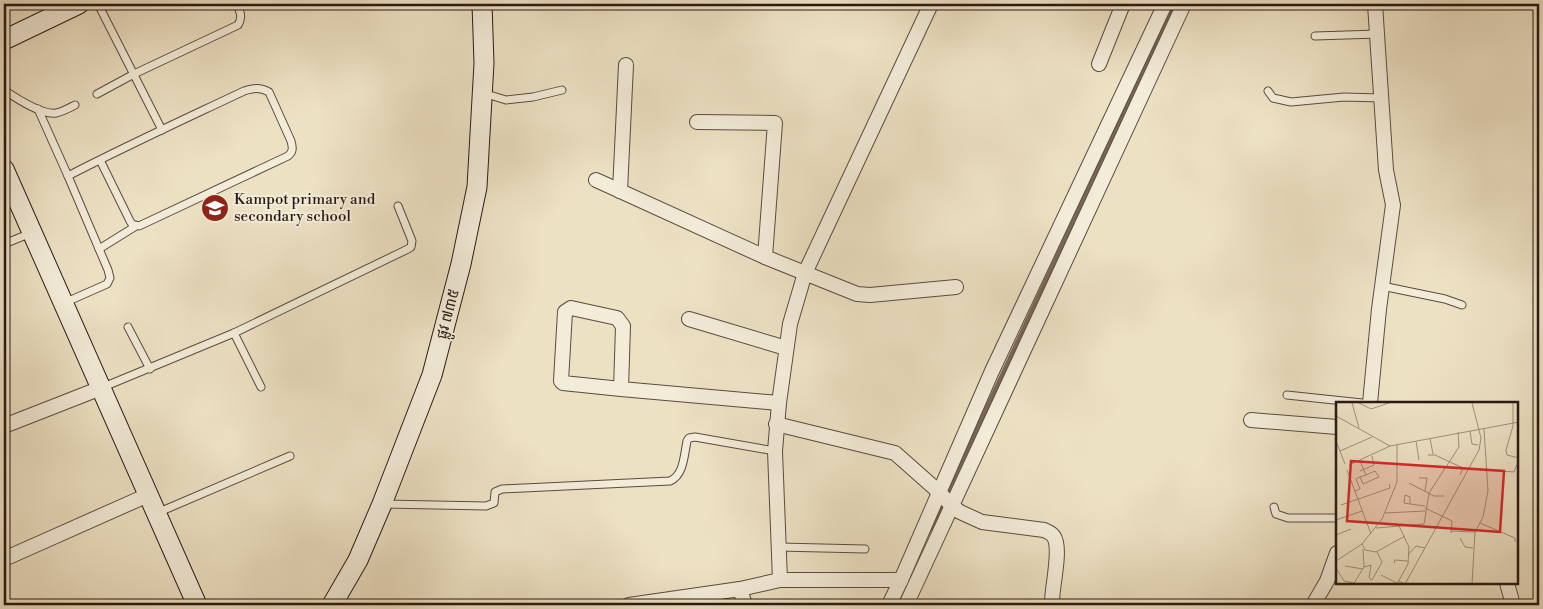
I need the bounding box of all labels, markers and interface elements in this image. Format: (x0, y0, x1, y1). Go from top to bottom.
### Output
place label: Kampot primary and secondary school (234, 190, 376, 226)
school or university icon: Kampot primary and secondary school (200, 193, 230, 223)
street label: ផ្លូវ ៧៣៥ (432, 287, 467, 342)
inset map (1336, 402, 1518, 584)

